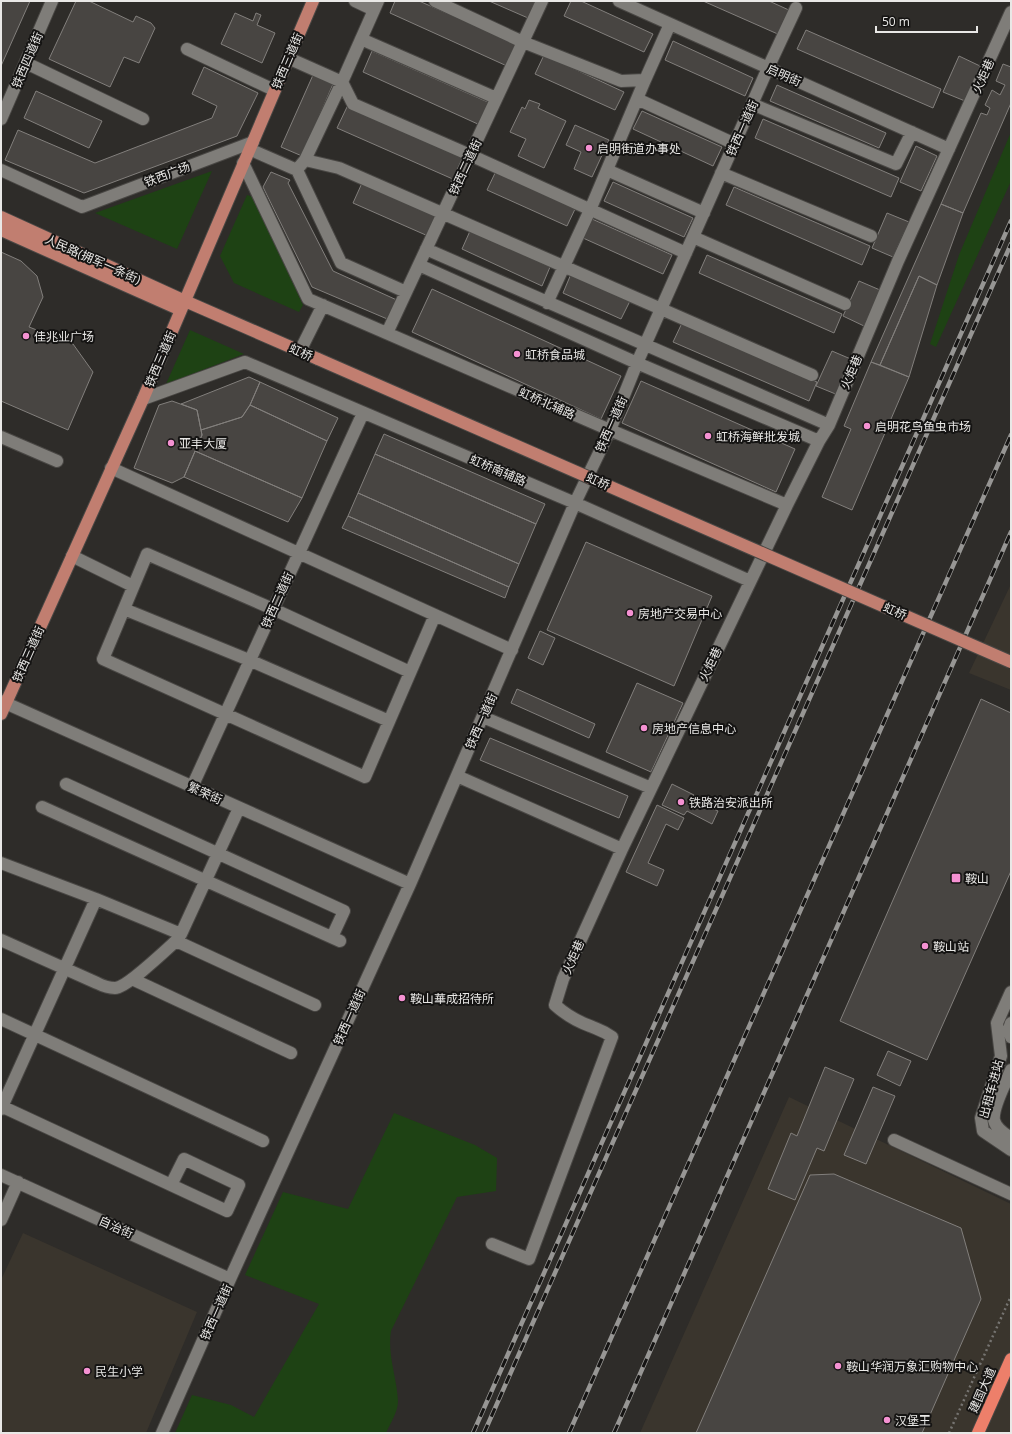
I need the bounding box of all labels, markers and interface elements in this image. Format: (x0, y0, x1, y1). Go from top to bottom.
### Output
scale bar (876, 8, 977, 34)
text: 50 m (882, 13, 910, 30)
street label: 铁西四道街 (7, 29, 47, 91)
street label: 铁西三道街 (267, 30, 307, 92)
street label: 火炬巷 (968, 56, 998, 96)
street label: 启明街 (764, 60, 804, 90)
street label: 铁西一道街 (722, 97, 762, 159)
street label: 铁西二道街 (445, 136, 485, 198)
place label: 启明街道办事处 (597, 140, 681, 157)
marker: 启明街道办事处 (584, 143, 594, 153)
street label: 铁西广场 (142, 157, 192, 191)
street label: 人民路(拥军一条街) (42, 230, 144, 288)
place label: 佳兆业广场 (34, 328, 94, 345)
street label: 铁西三道街 (140, 328, 180, 390)
marker: 佳兆业广场 (21, 331, 31, 341)
street label: 虹桥 (287, 339, 315, 365)
place label: 虹桥食品城 (525, 346, 585, 363)
marker: 虹桥食品城 (512, 349, 522, 359)
street label: 火炬巷 (836, 352, 866, 392)
street label: 虹桥北辅路 (516, 383, 578, 423)
street label: 铁西一道街 (591, 393, 631, 455)
place label: 启明花鸟鱼虫市场 (875, 418, 971, 435)
marker: 启明花鸟鱼虫市场 (862, 421, 872, 431)
place label: 虹桥海鲜批发城 (716, 428, 800, 445)
marker: 虹桥海鲜批发城 (703, 431, 713, 441)
place label: 亚丰大厦 (179, 435, 227, 452)
marker: 亚丰大厦 (166, 438, 176, 448)
street label: 虹桥南辅路 (467, 450, 529, 490)
street label: 虹桥 (584, 468, 612, 494)
street label: 铁西二道街 (257, 569, 297, 631)
street label: 虹桥 (881, 598, 909, 624)
place label: 房地产交易中心 (638, 605, 722, 622)
marker: 房地产交易中心 (625, 608, 635, 618)
street label: 铁西三道街 (8, 623, 48, 685)
street label: 火炬巷 (694, 644, 726, 684)
street label: 铁西一道街 (461, 690, 501, 752)
place label: 房地产信息中心 (652, 720, 736, 737)
marker: 房地产信息中心 (639, 723, 649, 733)
street label: 繁荣街 (185, 778, 225, 808)
place label: 铁路治安派出所 (689, 794, 773, 811)
marker: 铁路治安派出所 (676, 797, 686, 807)
place label: 鞍山 (965, 870, 989, 887)
marker: 鞍山 (950, 872, 962, 884)
street label: 火炬巷 (558, 937, 588, 977)
place label: 鞍山站 (933, 938, 969, 955)
marker: 鞍山站 (920, 941, 930, 951)
street label: 铁西一道街 (329, 986, 369, 1048)
place label: 鞍山華成招待所 (410, 990, 494, 1007)
marker: 鞍山華成招待所 (397, 993, 407, 1003)
street label: 出租车进站 (975, 1058, 1007, 1120)
street label: 自治街 (96, 1212, 136, 1242)
street label: 铁西一道街 (196, 1281, 236, 1343)
place label: 鞍山华润万象汇购物中心 (846, 1358, 978, 1375)
marker: 鞍山华润万象汇购物中心 (833, 1361, 843, 1371)
place label: 民生小学 (95, 1363, 143, 1380)
street label: 建国大道 (964, 1365, 1000, 1415)
marker: 民生小学 (82, 1366, 92, 1376)
place label: 汉堡王 (895, 1412, 931, 1429)
marker: 汉堡王 (882, 1415, 892, 1425)

